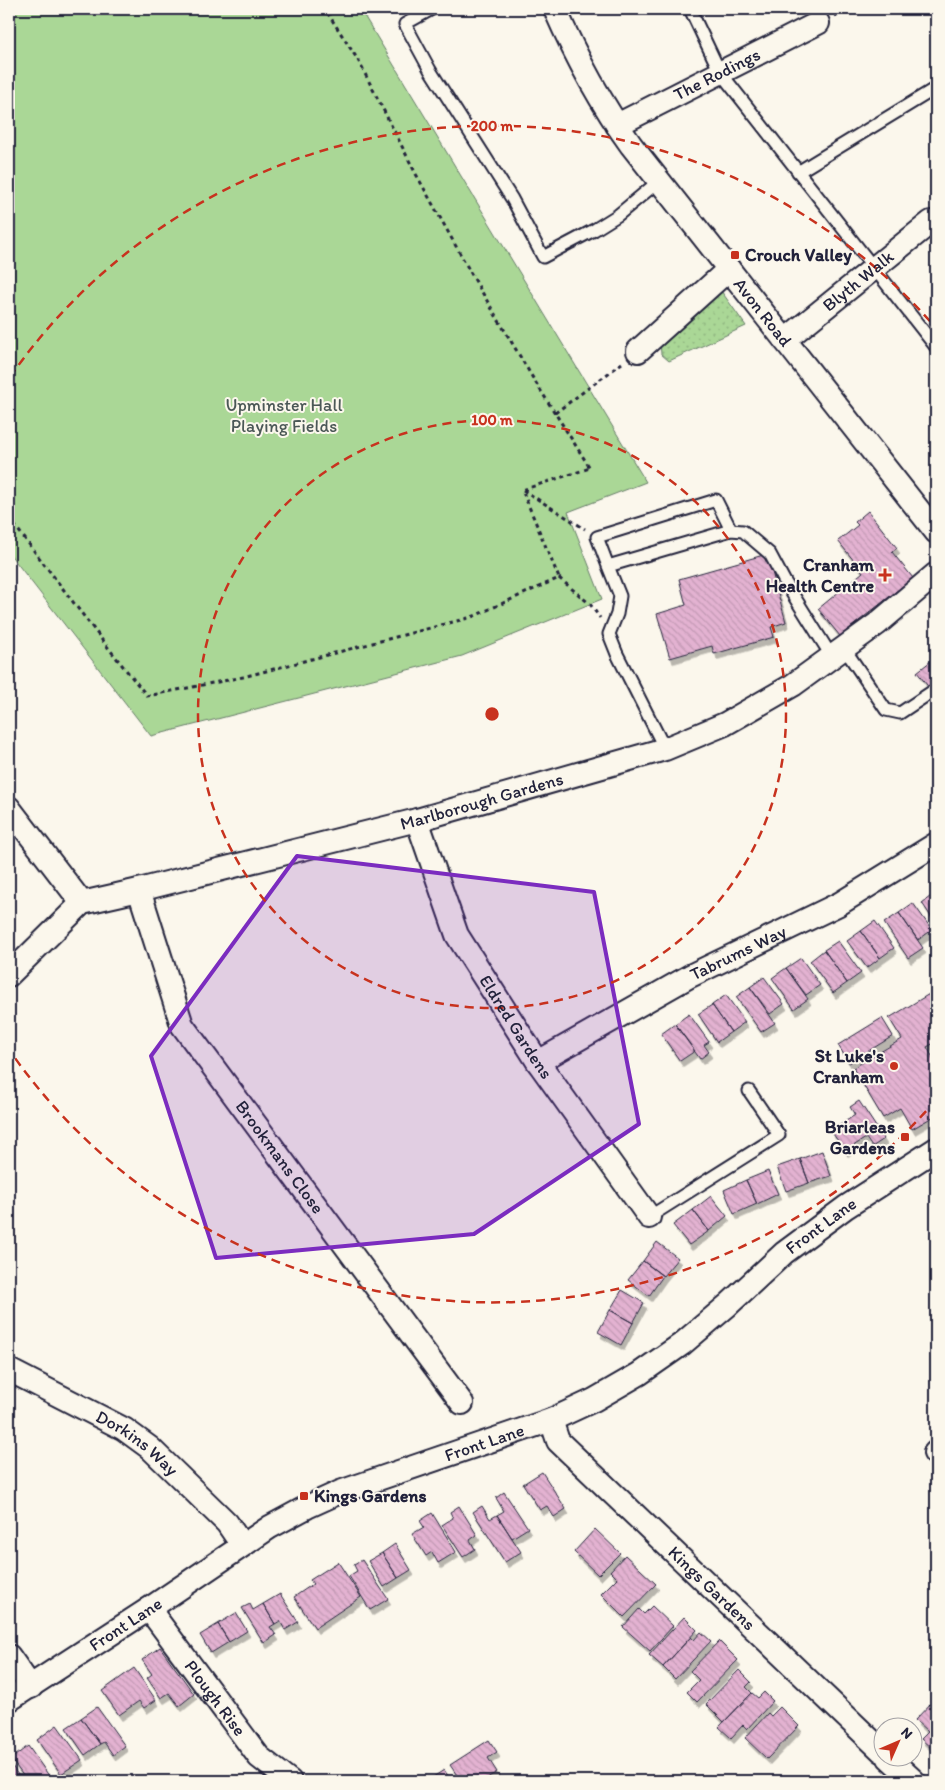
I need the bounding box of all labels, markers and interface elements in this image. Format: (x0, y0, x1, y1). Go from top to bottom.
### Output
street label: The Rodings (670, 43, 764, 106)
text: 200 m (471, 117, 514, 135)
place label: Crouch Valley (745, 244, 852, 266)
street label: Blyth Walk (818, 245, 899, 316)
marker: Crouch Valley (729, 249, 741, 261)
street label: Avon Road (729, 273, 797, 351)
park label: Upminster Hall Playing Fields (225, 394, 343, 437)
text: 100 m (471, 411, 513, 429)
place label: Cranham Health Centre (766, 554, 875, 597)
marker: Cranham Health Centre (878, 568, 892, 582)
centre of rings (483, 705, 501, 723)
street label: Marlborough Gardens (398, 768, 566, 835)
street label: Tabrums Way (686, 920, 790, 985)
street label: Eldred Gardens (474, 971, 558, 1083)
place label: St Luke's Cranham (813, 1045, 885, 1088)
marker: St Luke's Cranham (888, 1060, 900, 1072)
street label: Brookmans Close (231, 1096, 329, 1218)
place label: Briarleas Gardens (825, 1116, 895, 1159)
marker: Briarleas Gardens (899, 1131, 911, 1143)
street label: Front Lane (781, 1192, 861, 1259)
street label: Dorkins Way (92, 1406, 183, 1481)
street label: Front Lane (442, 1419, 527, 1467)
place label: Kings Gardens (314, 1485, 427, 1507)
marker: Kings Gardens (298, 1490, 310, 1502)
street label: Kings Gardens (664, 1541, 760, 1635)
street label: Front Lane (85, 1592, 166, 1656)
street label: Plough Rise (180, 1656, 251, 1740)
north arrow (872, 1718, 922, 1768)
text: N (897, 1724, 916, 1743)

